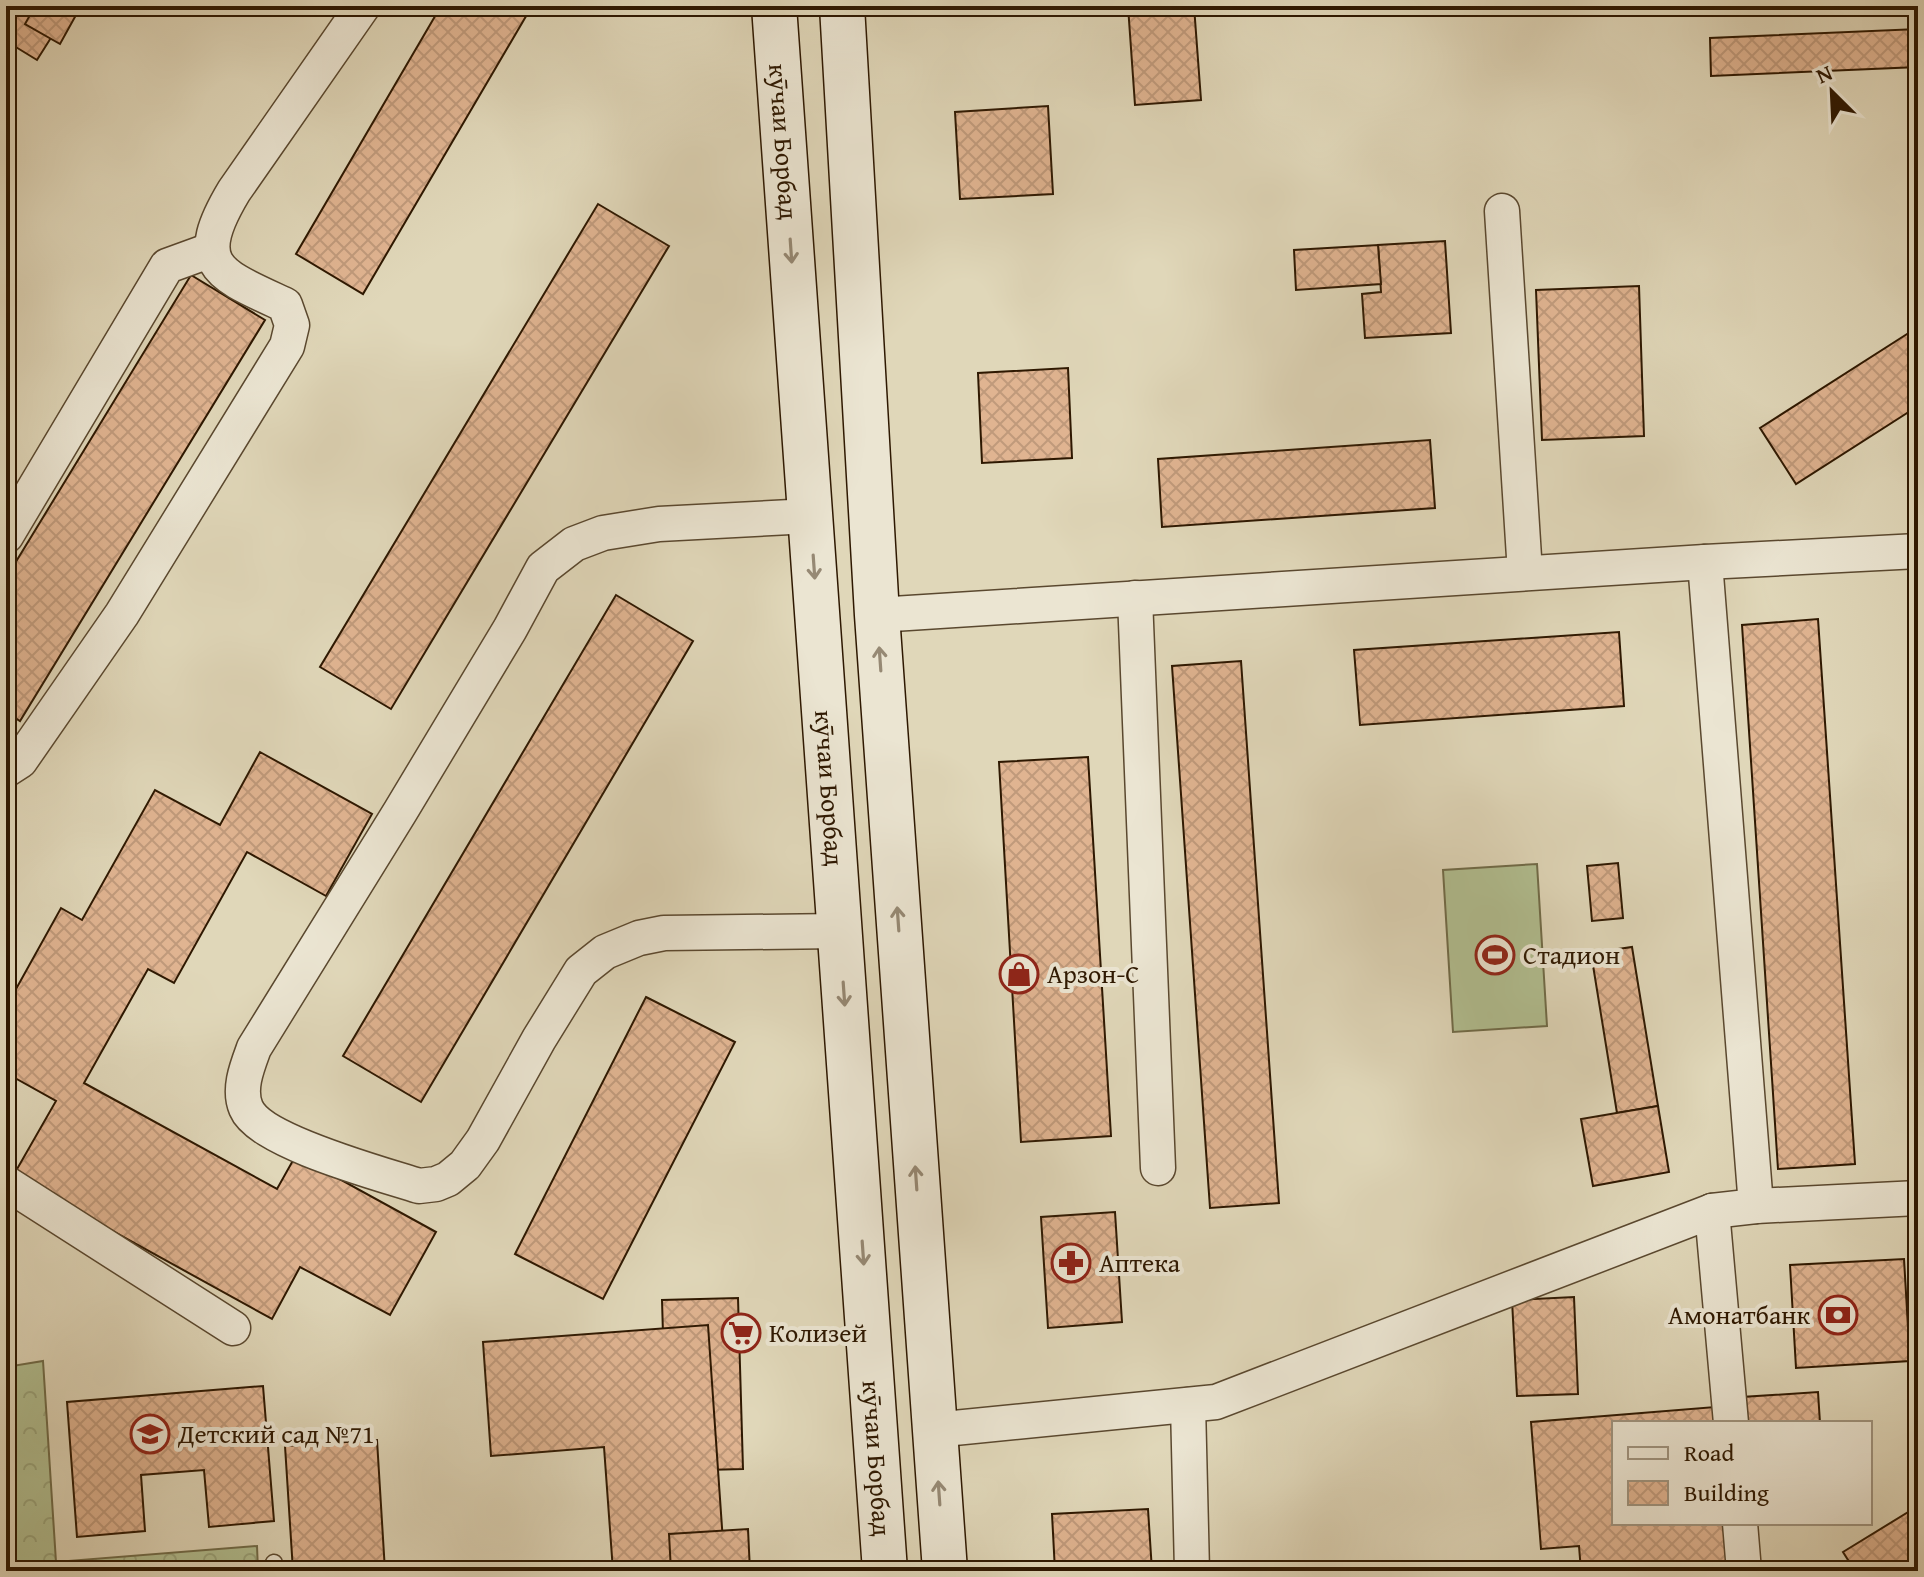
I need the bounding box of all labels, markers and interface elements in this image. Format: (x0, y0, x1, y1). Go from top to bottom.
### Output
north arrow (1792, 52, 1872, 132)
text: N (1811, 56, 1837, 91)
street label: кӯчаи Борбад (759, 62, 809, 221)
one-way arrow (784, 237, 799, 264)
one-way arrow (807, 553, 822, 580)
one-way arrow (872, 646, 887, 673)
street label: кӯчаи Борбад (805, 709, 855, 867)
one-way arrow (890, 906, 905, 933)
sports icon: Стадион (1474, 934, 1516, 976)
place label: Стадион (1523, 935, 1620, 974)
shop icon: Арзон-С (998, 953, 1040, 995)
place label: Арзон-С (1047, 954, 1140, 993)
one-way arrow (837, 980, 852, 1006)
one-way arrow (908, 1165, 923, 1192)
one-way arrow (856, 1239, 871, 1266)
pharmacy icon: Аптека (1050, 1242, 1092, 1284)
place label: Аптека (1099, 1243, 1181, 1282)
bank icon: Амонатбанк (1817, 1294, 1859, 1336)
place label: Амонатбанк (1668, 1295, 1810, 1334)
supermarket icon: Колизей (720, 1312, 762, 1354)
place label: Колизей (769, 1313, 867, 1352)
street label: кӯчаи Борбад (853, 1379, 902, 1538)
school or university icon: Детский сад №71 (129, 1413, 171, 1455)
place label: Детский сад №71 (177, 1414, 375, 1453)
legend (1612, 1421, 1872, 1525)
text: Road (1684, 1435, 1734, 1470)
text: Building (1684, 1475, 1769, 1510)
one-way arrow (931, 1480, 946, 1507)

